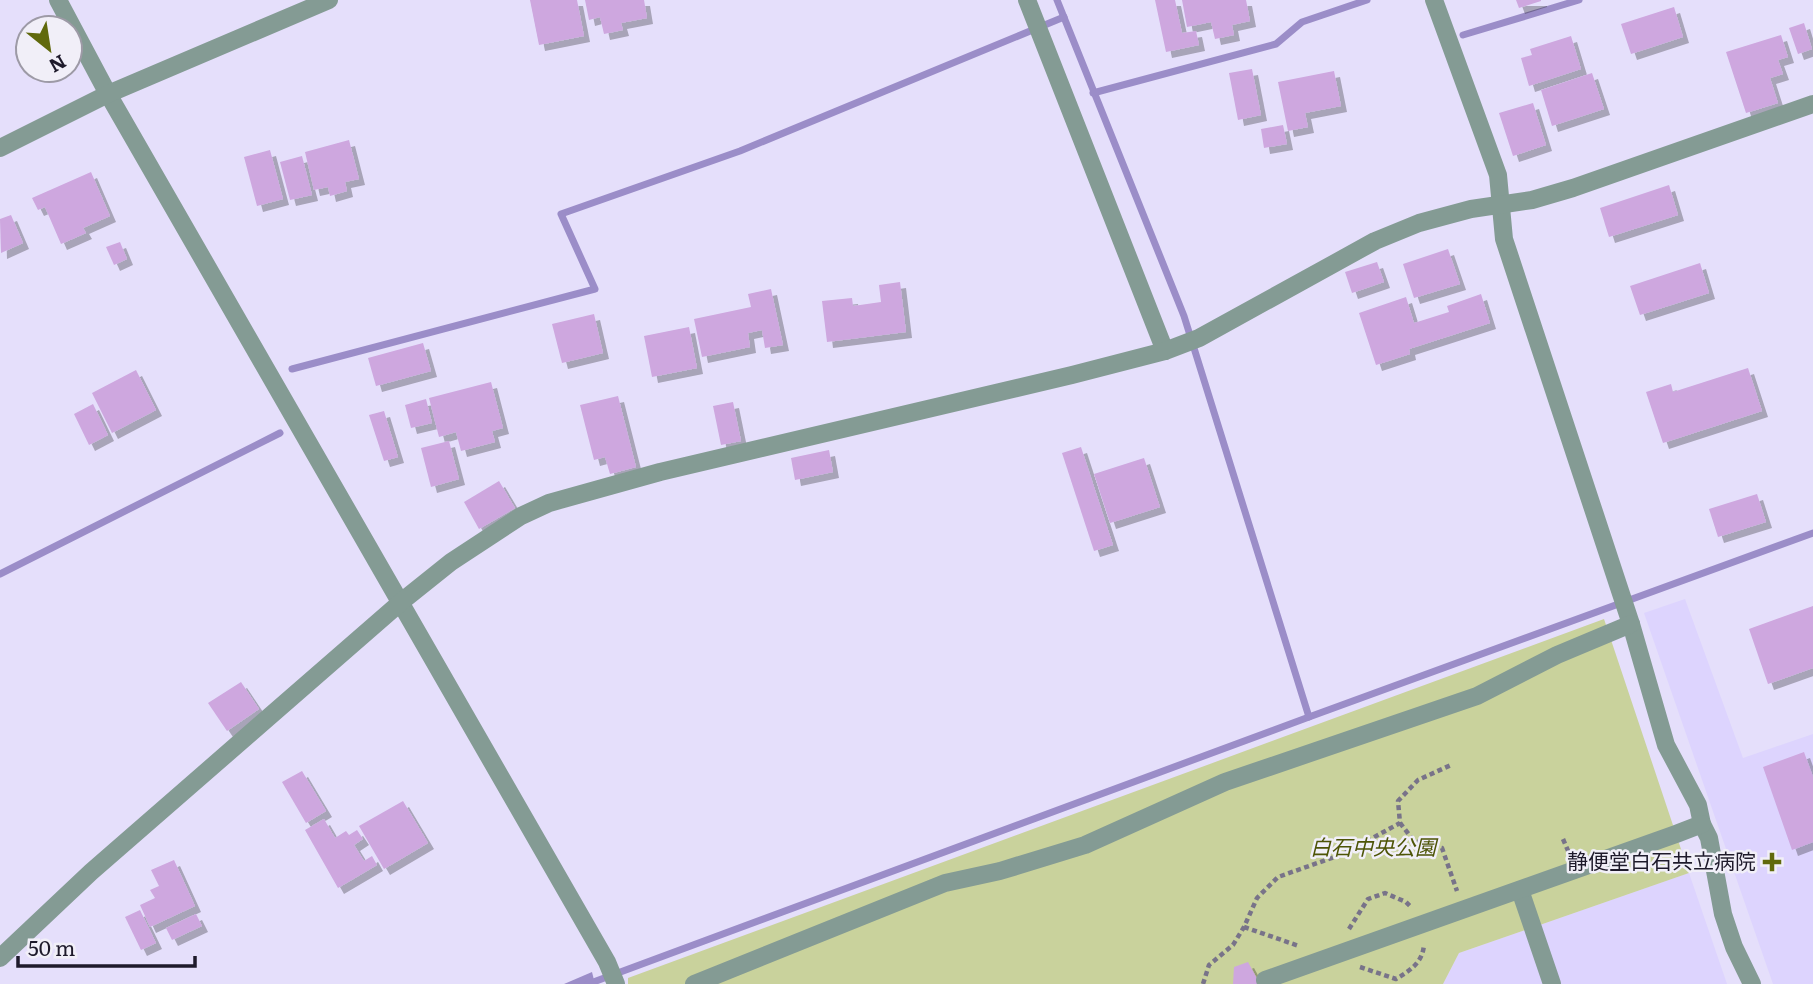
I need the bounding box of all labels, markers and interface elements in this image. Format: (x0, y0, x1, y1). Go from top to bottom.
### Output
north arrow (14, 14, 84, 84)
text: N (44, 48, 72, 81)
park label: 白石中央公園 (1310, 830, 1439, 861)
place label: 静便堂白石共立病院 (1567, 844, 1756, 875)
marker: 静便堂白石共立病院 (1762, 852, 1782, 872)
scale bar (18, 925, 194, 969)
text: 50 m (28, 931, 75, 962)

